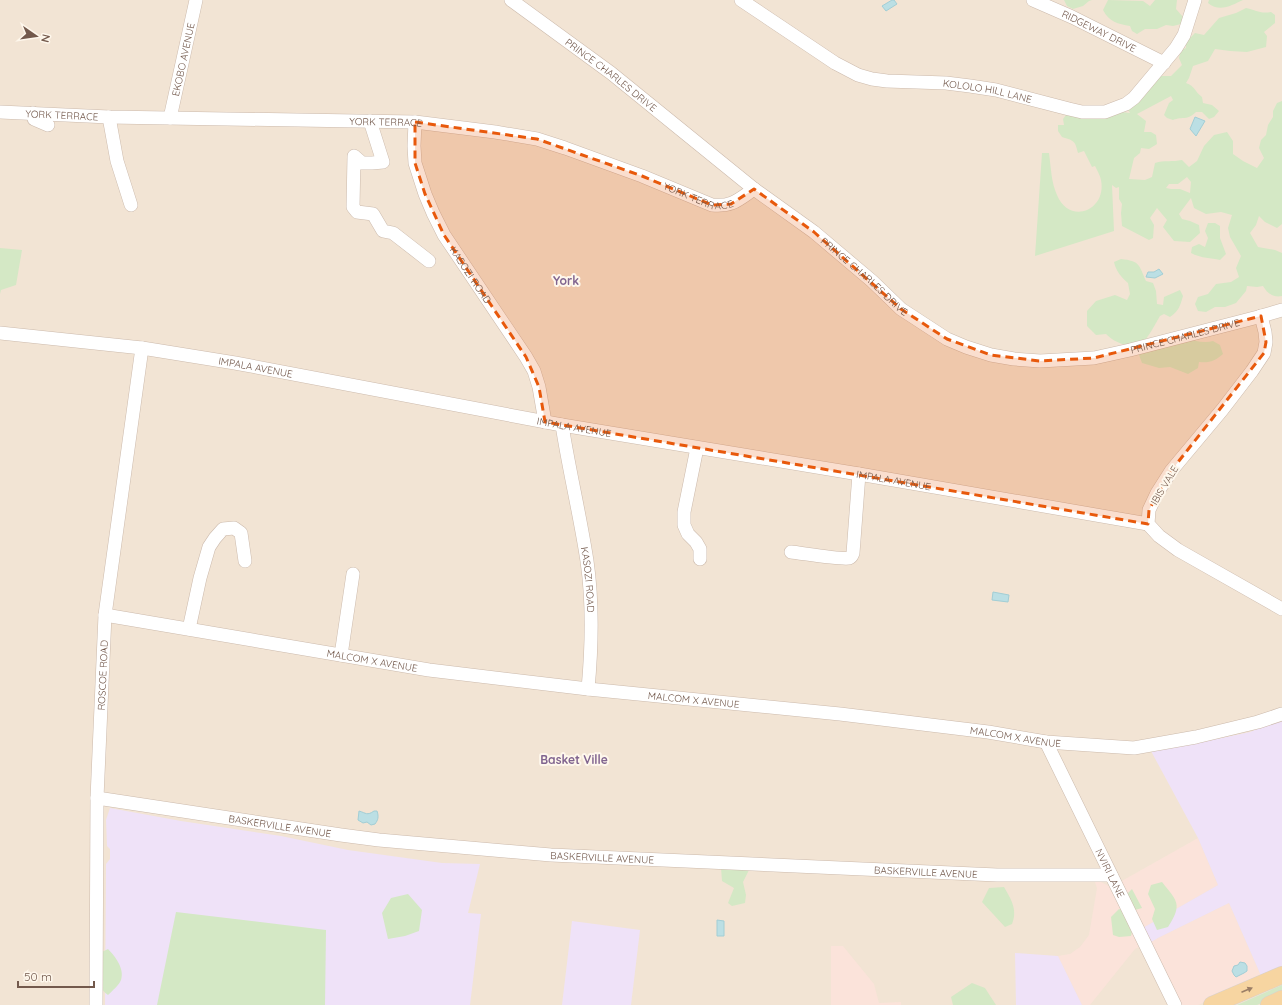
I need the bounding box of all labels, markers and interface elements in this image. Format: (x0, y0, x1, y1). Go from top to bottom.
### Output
street label: RIDGEWAY DRIVE (1060, 7, 1139, 55)
north arrow (16, 16, 56, 56)
street label: EKOBO AVENUE (169, 21, 198, 97)
text: N (38, 33, 53, 44)
street label: PRINCE CHARLES DRIVE (562, 36, 660, 115)
street label: KOLOLO HILL LANE (942, 77, 1034, 106)
street label: YORK TERRACE (25, 107, 99, 124)
street label: YORK TERRACE (349, 115, 423, 130)
street label: YORK TERRACE (661, 180, 735, 212)
street label: PRINCE CHARLES DRIVE (818, 235, 911, 319)
street label: KASOZI ROAD (447, 244, 494, 306)
district label: York (553, 273, 579, 288)
street label: PRINCE CHARLES DRIVE (1129, 316, 1242, 357)
street label: IMPALA AVENUE (217, 354, 294, 381)
street label: IMPALA AVENUE (536, 414, 612, 440)
street label: IBIS VALE (1148, 463, 1181, 507)
street label: IMPALA AVENUE (855, 468, 932, 493)
street label: KASOZI ROAD (578, 546, 597, 613)
street label: ROSCOE ROAD (95, 640, 111, 711)
street label: MALCOM X AVENUE (326, 647, 419, 675)
street label: MALCOM X AVENUE (647, 689, 740, 711)
street label: MALCOM X AVENUE (969, 724, 1062, 750)
district label: Basket Ville (540, 752, 608, 767)
street label: BASKERVILLE AVENUE (228, 812, 332, 840)
street label: NVIRI LANE (1092, 847, 1128, 900)
street label: BASKERVILLE AVENUE (550, 849, 655, 867)
street label: BASKERVILLE AVENUE (874, 863, 978, 881)
scale bar (18, 963, 94, 989)
text: 50 m (24, 969, 52, 984)
one-way arrow (1242, 987, 1254, 993)

